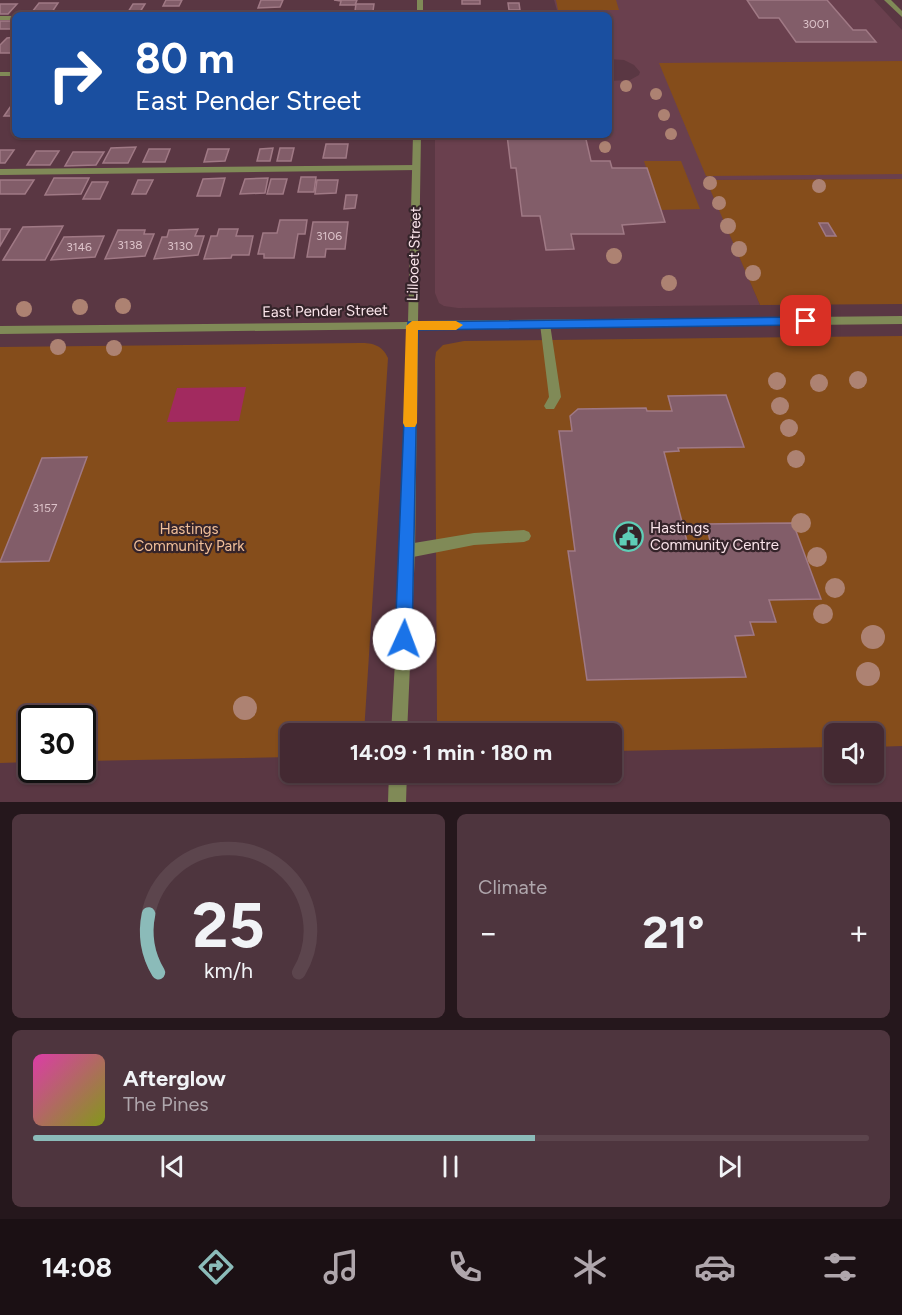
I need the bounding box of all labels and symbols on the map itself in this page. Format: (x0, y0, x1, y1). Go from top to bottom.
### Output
house number: 3001 (803, 17, 829, 31)
street label: Lillooet Street (403, 206, 425, 302)
house number: 3106 (316, 229, 342, 243)
house number: 3138 (117, 238, 143, 252)
house number: 3130 (167, 239, 193, 253)
house number: 3146 (66, 240, 92, 254)
pin (780, 295, 831, 346)
street label: East Pender Street (262, 301, 388, 321)
house number: 3157 (33, 501, 58, 515)
place label: Hastings Community Centre (650, 519, 779, 554)
park label: Hastings Community Park (133, 520, 245, 555)
public building icon: Hastings Community Centre (613, 521, 645, 553)
position arrow (372, 607, 436, 671)
speed limit sign: 30 (18, 705, 96, 783)

